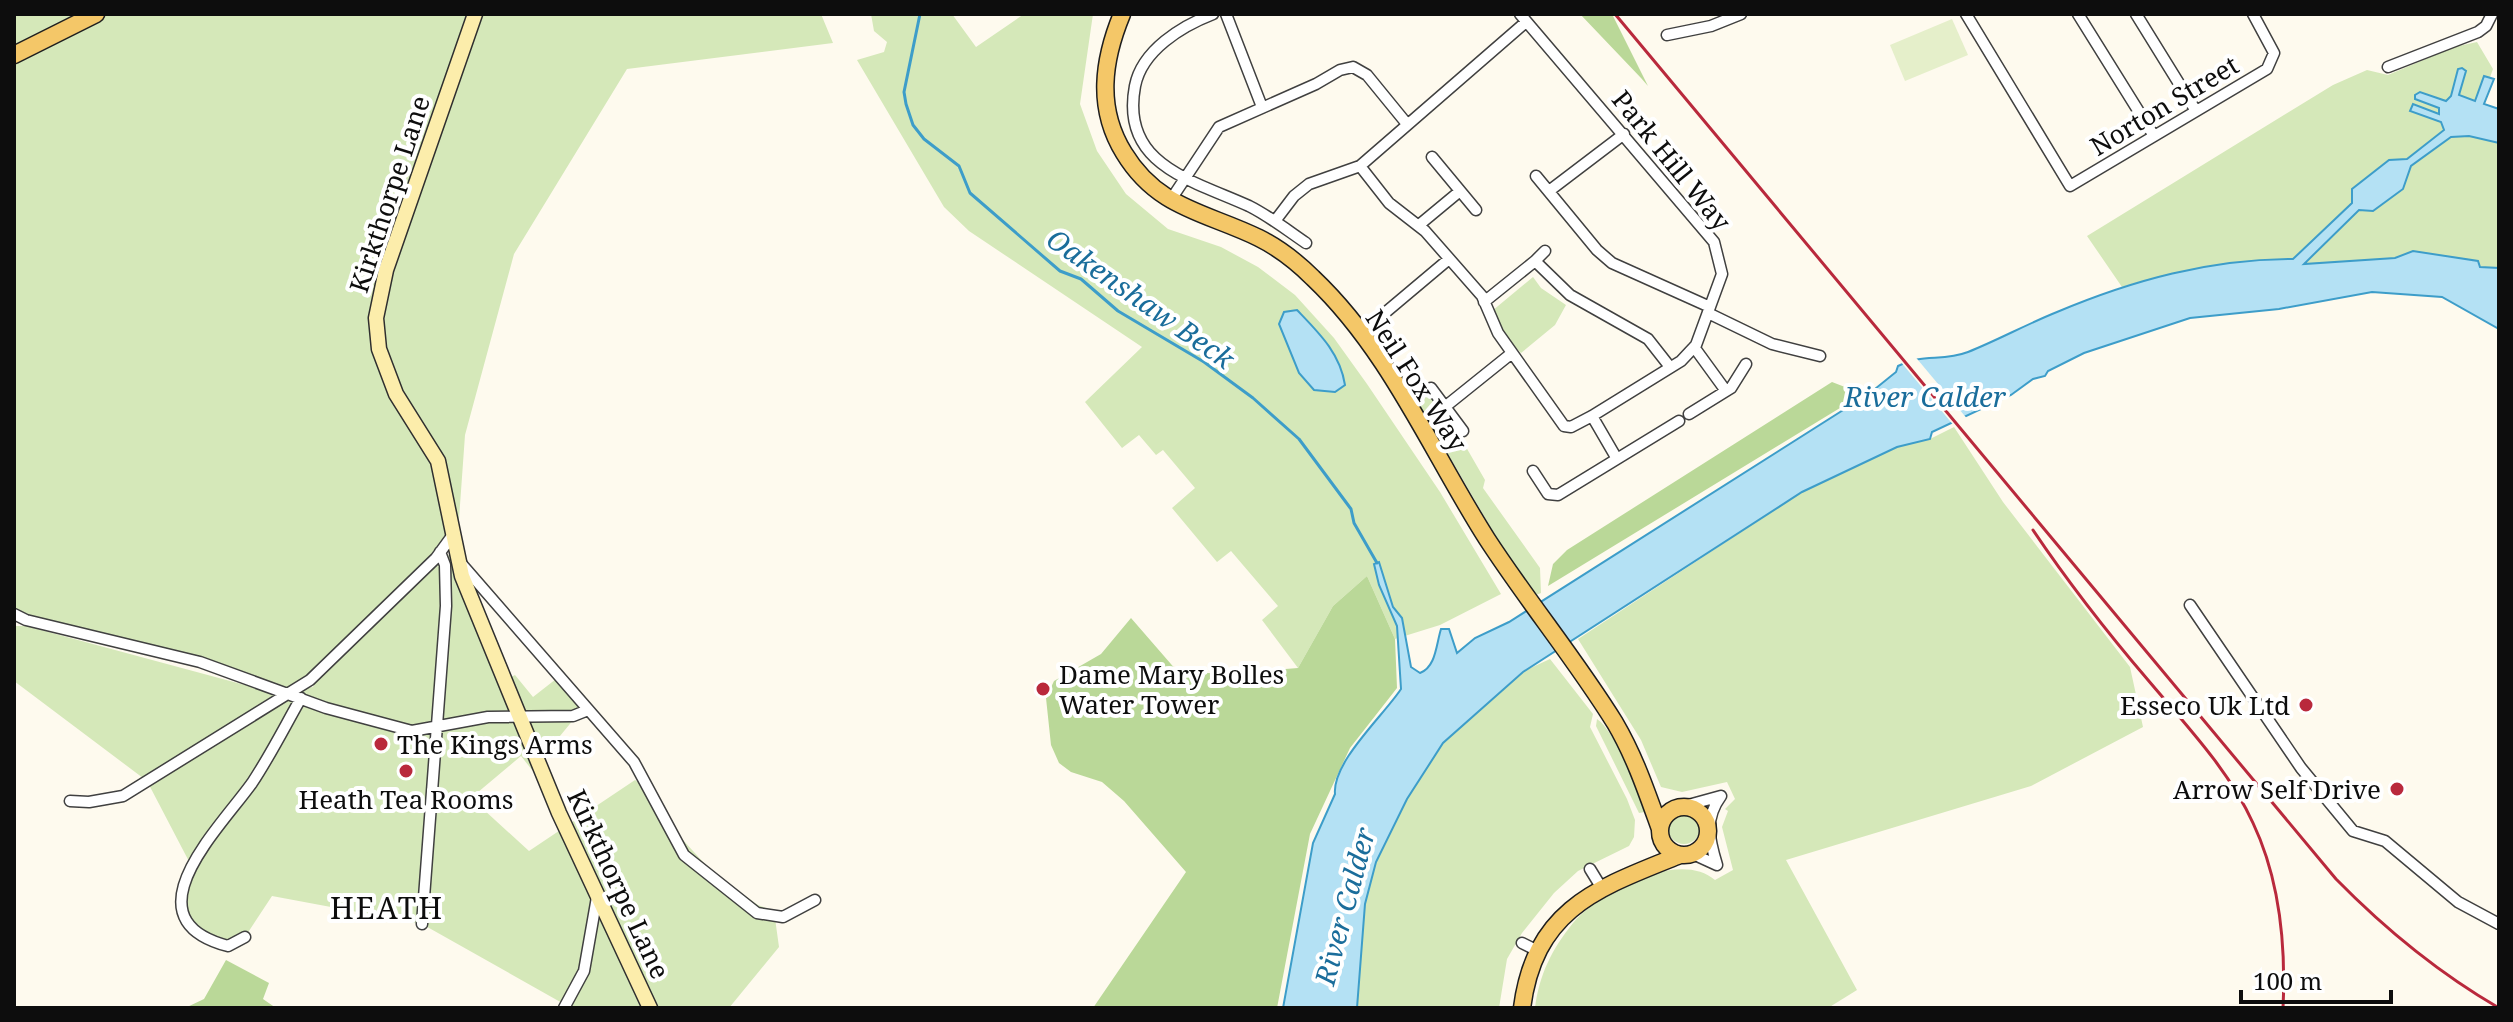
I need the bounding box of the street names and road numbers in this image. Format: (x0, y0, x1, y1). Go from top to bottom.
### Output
street label: Norton Street (2083, 46, 2245, 164)
street label: Park Hill Way (1604, 82, 1740, 238)
street label: Kirkthorpe Lane (340, 91, 438, 297)
street label: Neil Fox Way (1358, 302, 1476, 458)
street label: Kirkthorpe Lane (559, 783, 679, 985)

